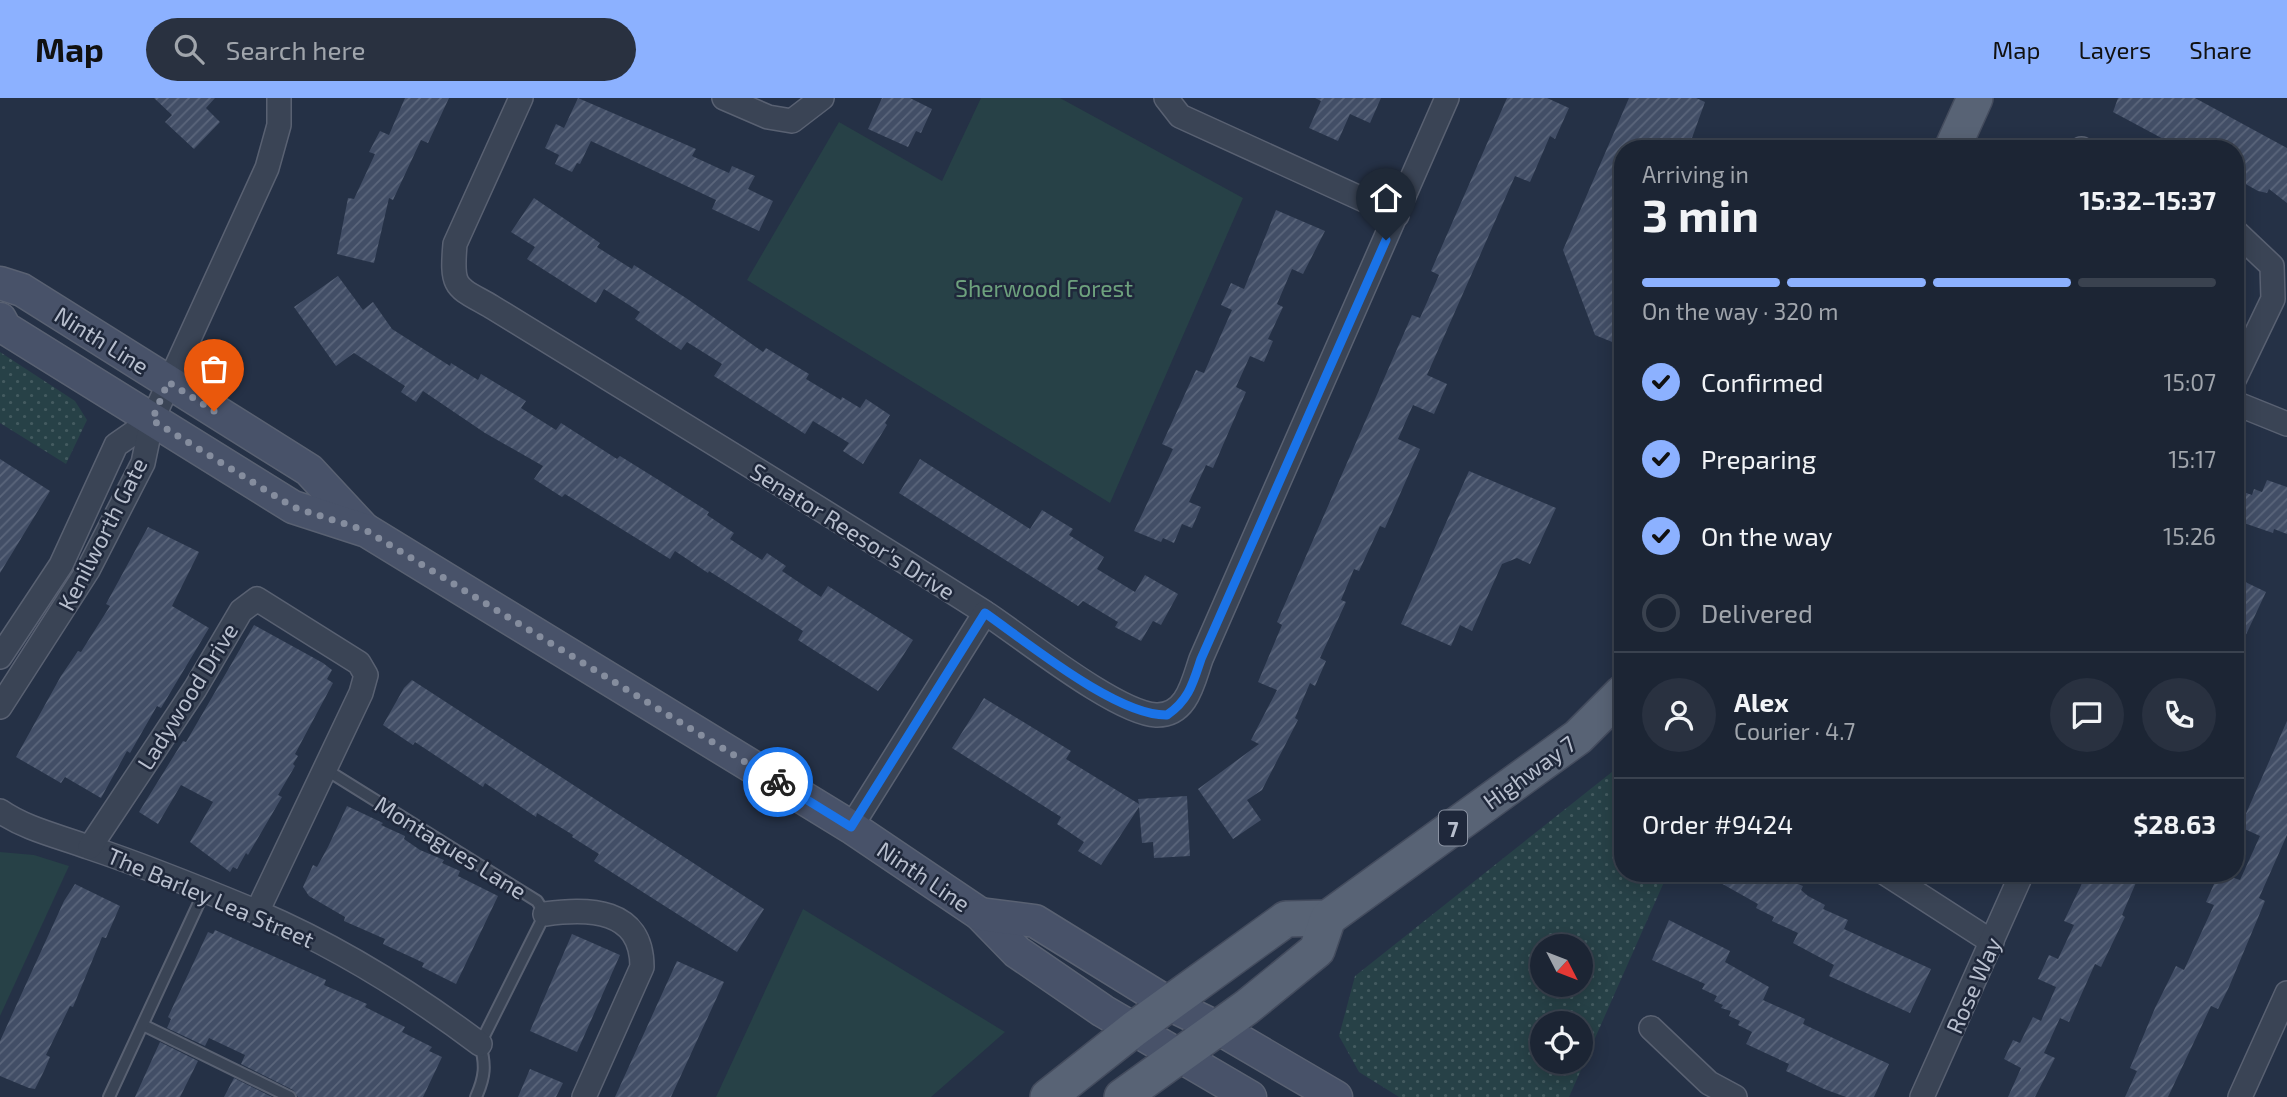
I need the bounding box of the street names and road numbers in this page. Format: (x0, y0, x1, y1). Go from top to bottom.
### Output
street label: Ninth Line (50, 300, 154, 380)
street label: Kenilworth Gate (51, 453, 153, 615)
street label: Senator Reesor's Drive (746, 457, 960, 605)
street label: Ladywood Drive (131, 617, 243, 775)
street label: Highway 7 (1477, 729, 1581, 815)
street label: Montagues Lane (370, 789, 532, 905)
road number: 7 (1439, 810, 1467, 846)
street label: Ninth Line (872, 835, 976, 917)
street label: The Barley Lea Street (103, 841, 319, 953)
street label: Rose Way (1939, 933, 2007, 1037)

